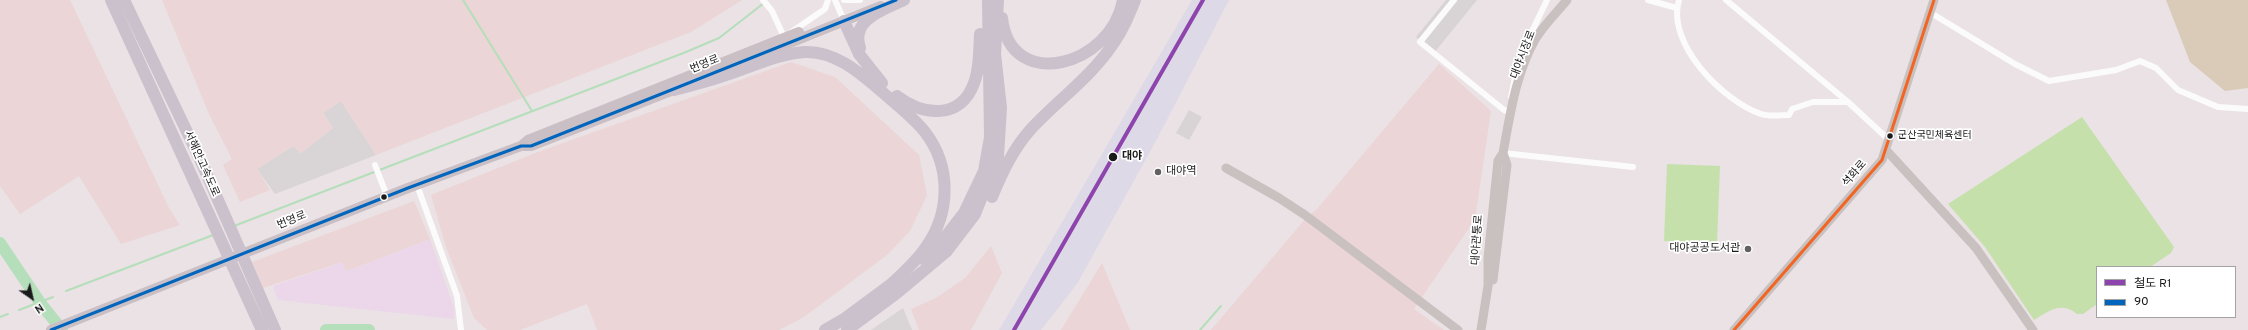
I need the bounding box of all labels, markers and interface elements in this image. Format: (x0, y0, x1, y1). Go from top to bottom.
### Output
street label: 대야시장로 (1509, 29, 1539, 81)
street label: 번영로 (688, 53, 722, 77)
street label: 서해안고속도로 (181, 129, 221, 199)
place label: 군산국민체육센터 (1898, 130, 1972, 142)
marker: 군산국민체육센터 (1885, 131, 1895, 141)
place label: 대야 (1122, 150, 1142, 164)
marker: 대야 (1107, 151, 1119, 163)
street label: 석화로 (1840, 158, 1870, 190)
place label: 대야역 (1166, 165, 1196, 179)
marker: 대야역 (1153, 167, 1163, 177)
unlabelled marker (379, 192, 389, 202)
street label: 번영로 (275, 209, 309, 233)
street label: 대야관통로 (1470, 214, 1486, 266)
place label: 대야공공도서관 (1669, 242, 1740, 256)
marker: 대야공공도서관 (1743, 244, 1753, 254)
legend (2096, 266, 2236, 318)
text: 철도 R1 (2134, 276, 2171, 292)
north arrow (12, 278, 52, 318)
text: 90 (2134, 294, 2149, 310)
text: N (32, 300, 46, 316)

